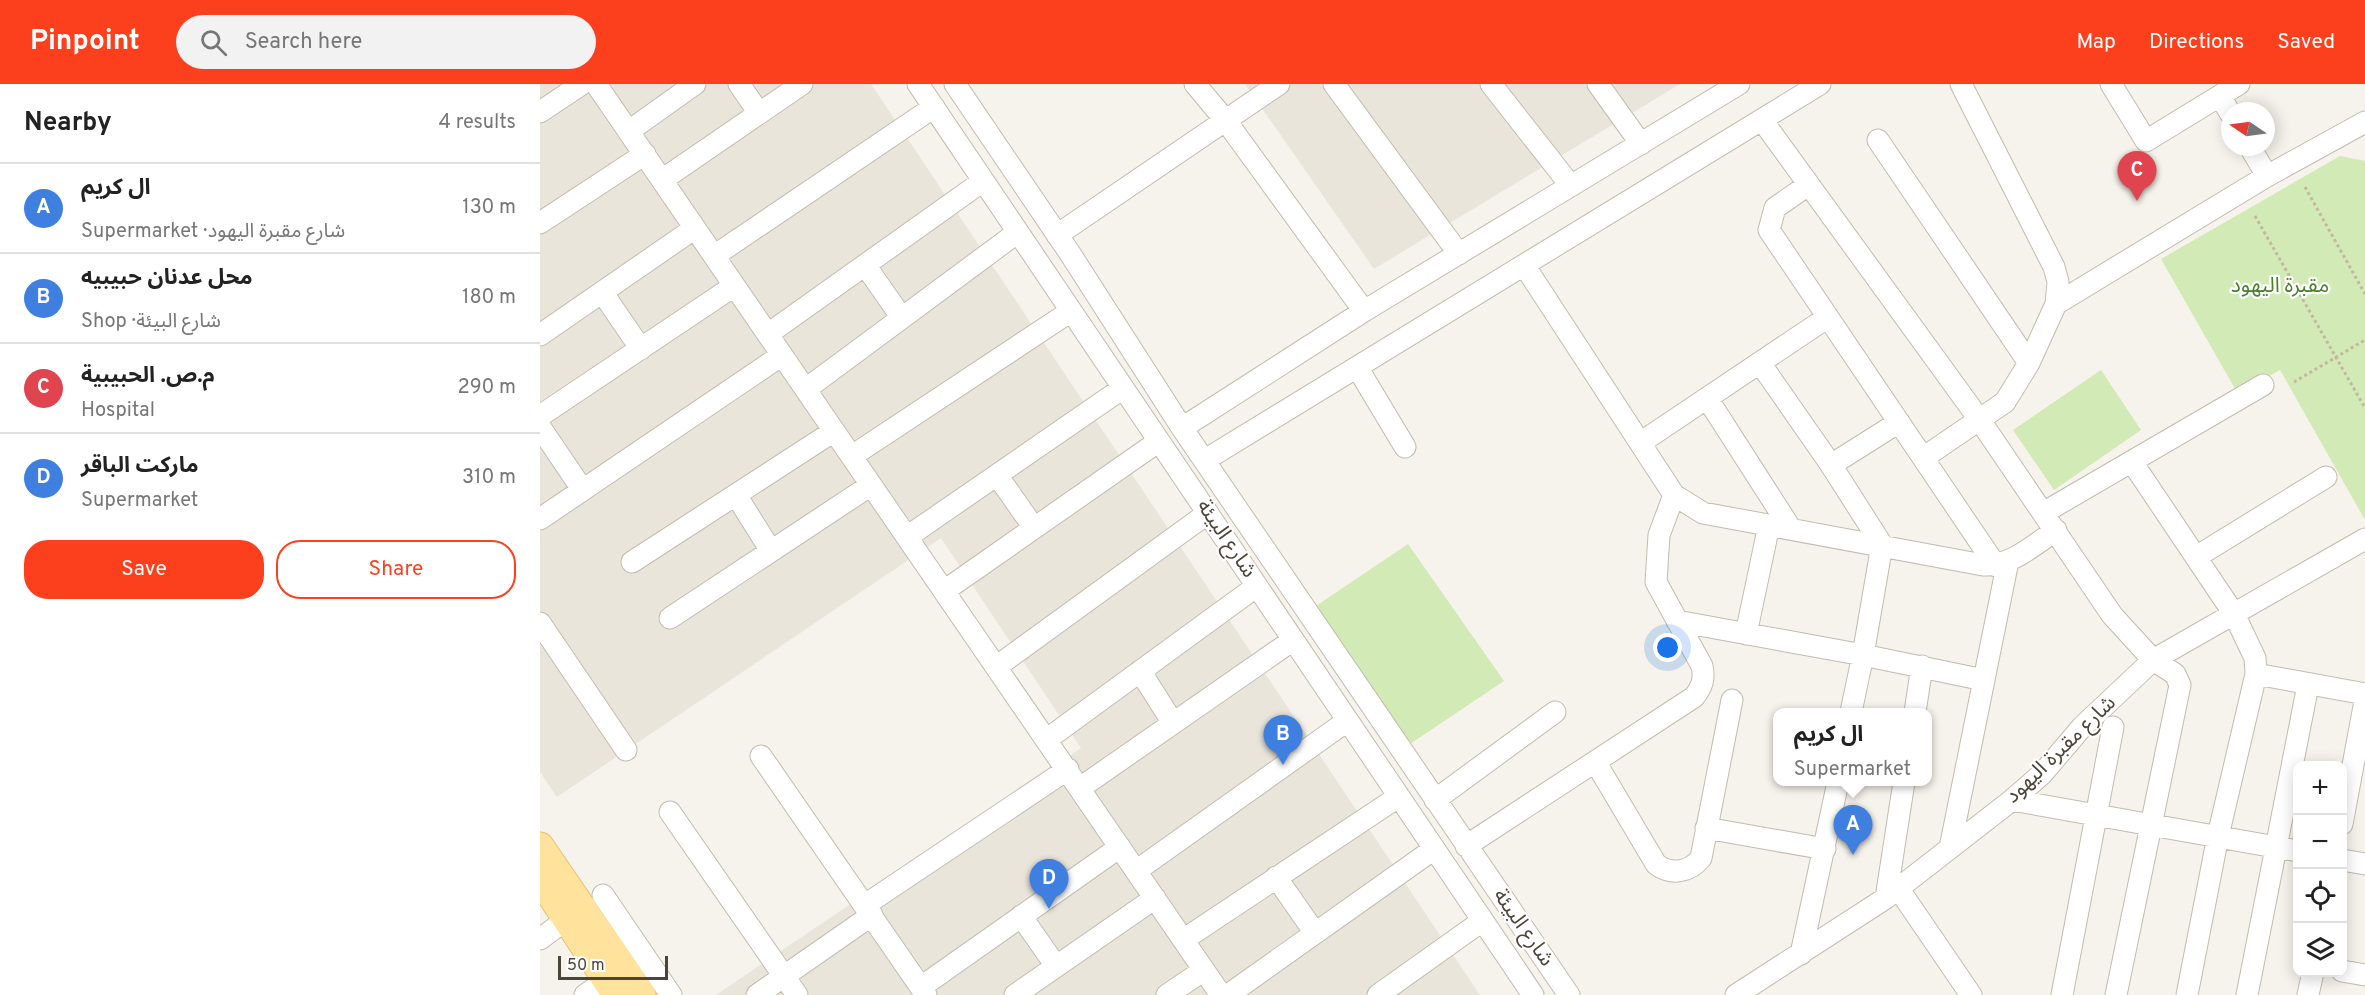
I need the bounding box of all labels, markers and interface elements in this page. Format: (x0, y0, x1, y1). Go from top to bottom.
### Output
search box (176, 15, 596, 69)
text: Pinpoint (30, 24, 140, 60)
icon: search (197, 26, 230, 59)
text: Search here (245, 29, 362, 56)
text: Map (2076, 29, 2116, 56)
text: Directions (2149, 29, 2244, 56)
text: Saved (2277, 29, 2335, 56)
north arrow (2221, 102, 2275, 156)
text: Nearby (24, 107, 112, 140)
text: 4 results (439, 110, 516, 136)
pin: C (2118, 152, 2156, 201)
text: ال كريم (81, 175, 150, 202)
text: A (36, 195, 51, 221)
text: 130 m (462, 195, 516, 221)
text: Supermarket · شارع مقبرة اليهود (81, 219, 345, 245)
text: محل عدنان حبيبيه (81, 265, 253, 292)
park label: مقبرة اليهود (2231, 273, 2329, 300)
text: B (37, 285, 50, 311)
text: 180 m (462, 285, 516, 311)
text: Shop · شارع البيئة (81, 309, 221, 335)
text: م.ص. الحبيبية (81, 363, 215, 390)
text: C (37, 375, 50, 401)
text: 290 m (458, 375, 516, 401)
text: Hospital (81, 398, 155, 424)
text: ماركت الباقر (81, 453, 199, 480)
text: D (36, 465, 51, 491)
text: 310 m (462, 465, 516, 491)
text: Supermarket (81, 488, 198, 514)
street label: شارع البيئة (1190, 495, 1262, 583)
button: Save (24, 540, 264, 599)
button: Share (276, 540, 516, 599)
your location (1653, 633, 1682, 662)
street label: شارع مقبرة اليهود (2000, 690, 2122, 810)
popup (1773, 708, 1932, 786)
pin: B (1264, 716, 1302, 765)
text: ال كريم (1794, 722, 1863, 749)
text: Supermarket (1794, 757, 1911, 783)
map controls (2293, 761, 2347, 977)
button: + (2293, 761, 2347, 815)
pin: A (1834, 806, 1872, 855)
button: − (2293, 815, 2347, 869)
pin: D (1030, 860, 1068, 909)
button: locate (2293, 869, 2347, 923)
street label: شارع البيئة (1486, 884, 1560, 972)
button: layers (2293, 923, 2347, 977)
scale bar (558, 953, 668, 980)
text: 50 m (567, 956, 605, 976)

